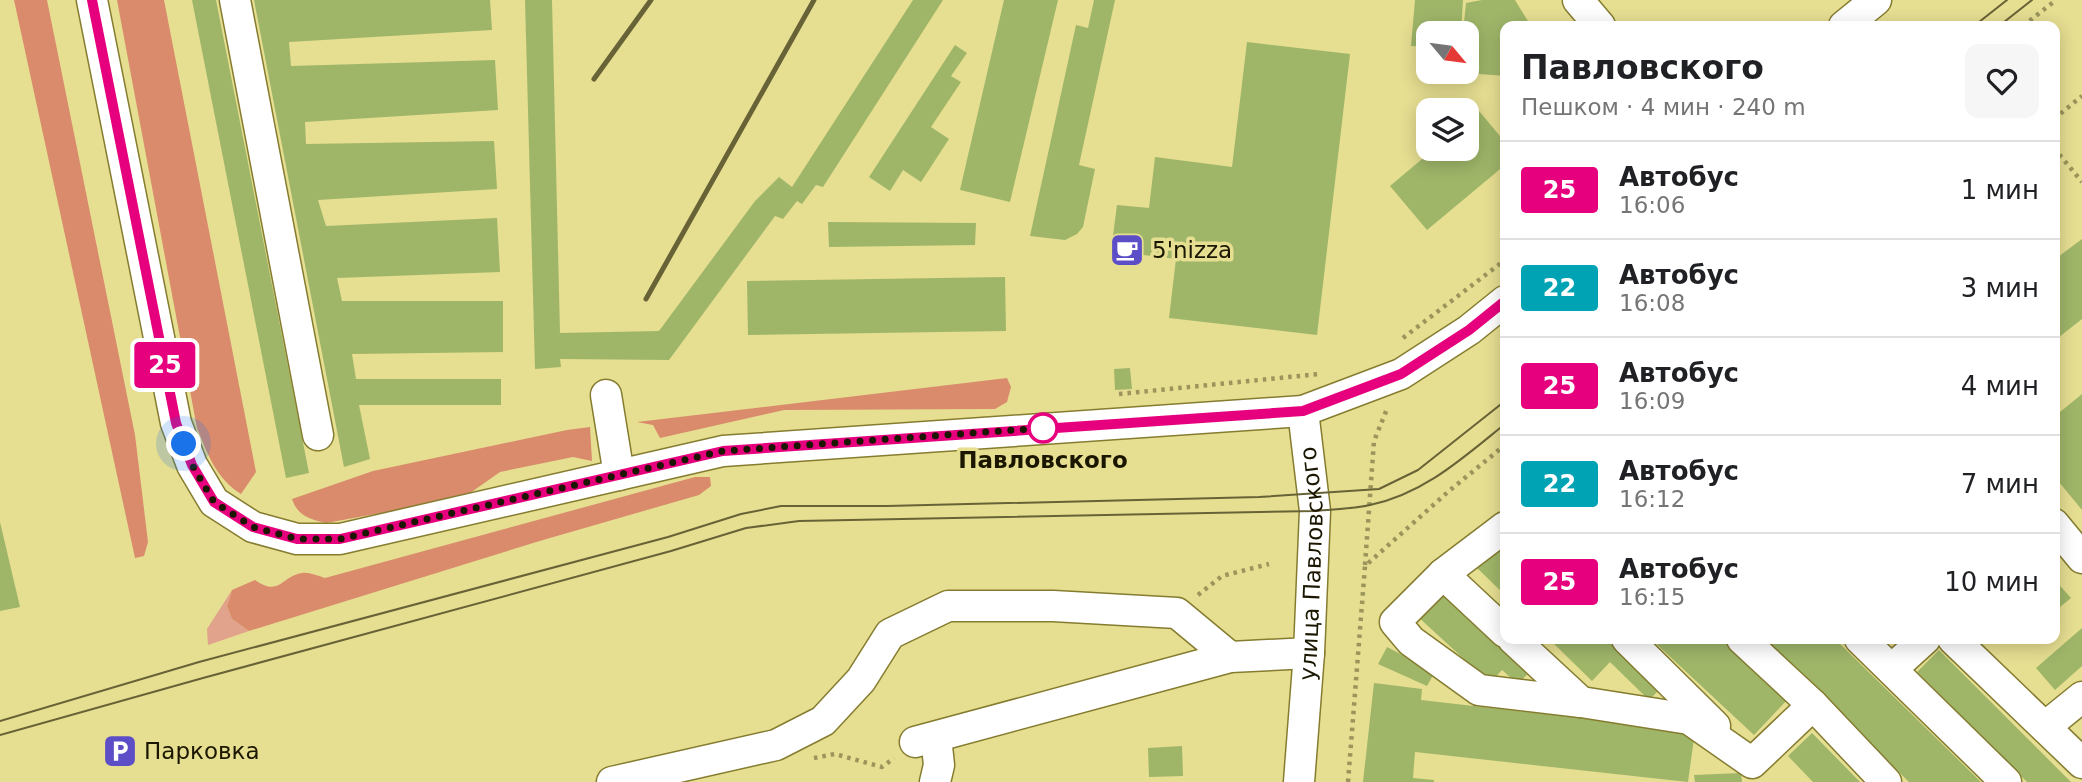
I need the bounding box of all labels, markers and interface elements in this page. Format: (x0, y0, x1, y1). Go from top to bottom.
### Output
north arrow (1416, 21, 1479, 84)
map controls (1416, 21, 1479, 161)
button: heart (1965, 44, 2039, 118)
text: Павловского (1521, 48, 1764, 87)
text: Пешком · 4 мин · 240 m (1521, 94, 1806, 120)
button: layers (1416, 98, 1479, 161)
text: Автобус (1619, 162, 1739, 192)
text: 1 мин (1961, 175, 2039, 205)
text: 25 (1543, 176, 1576, 204)
text: 16:06 (1619, 192, 1685, 218)
cafe icon: 5'nizza (1108, 231, 1146, 269)
place label: 5'nizza (1152, 237, 1232, 263)
text: Автобус (1619, 260, 1739, 290)
text: 3 мин (1961, 273, 2039, 303)
text: 22 (1543, 274, 1576, 302)
text: 16:08 (1619, 290, 1685, 316)
line badge: 25 (134, 342, 196, 388)
text: 25 (148, 351, 182, 379)
text: Автобус (1619, 358, 1739, 388)
text: 4 мин (1961, 371, 2039, 401)
text: 25 (1543, 372, 1576, 400)
text: 16:09 (1619, 388, 1685, 414)
marker: Павловского (1028, 413, 1058, 443)
your location (166, 426, 201, 461)
street label: улица Павловского (1294, 445, 1328, 682)
place label: Павловского (958, 447, 1128, 473)
text: Автобус (1619, 456, 1739, 486)
text: 7 мин (1961, 469, 2039, 499)
text: 22 (1543, 470, 1576, 498)
text: 16:12 (1619, 486, 1685, 512)
text: Автобус (1619, 554, 1739, 584)
text: 10 мин (1944, 567, 2039, 597)
text: 25 (1543, 568, 1576, 596)
text: 16:15 (1619, 584, 1685, 610)
parking icon: Парковка (101, 732, 139, 770)
place label: Парковка (144, 738, 260, 764)

